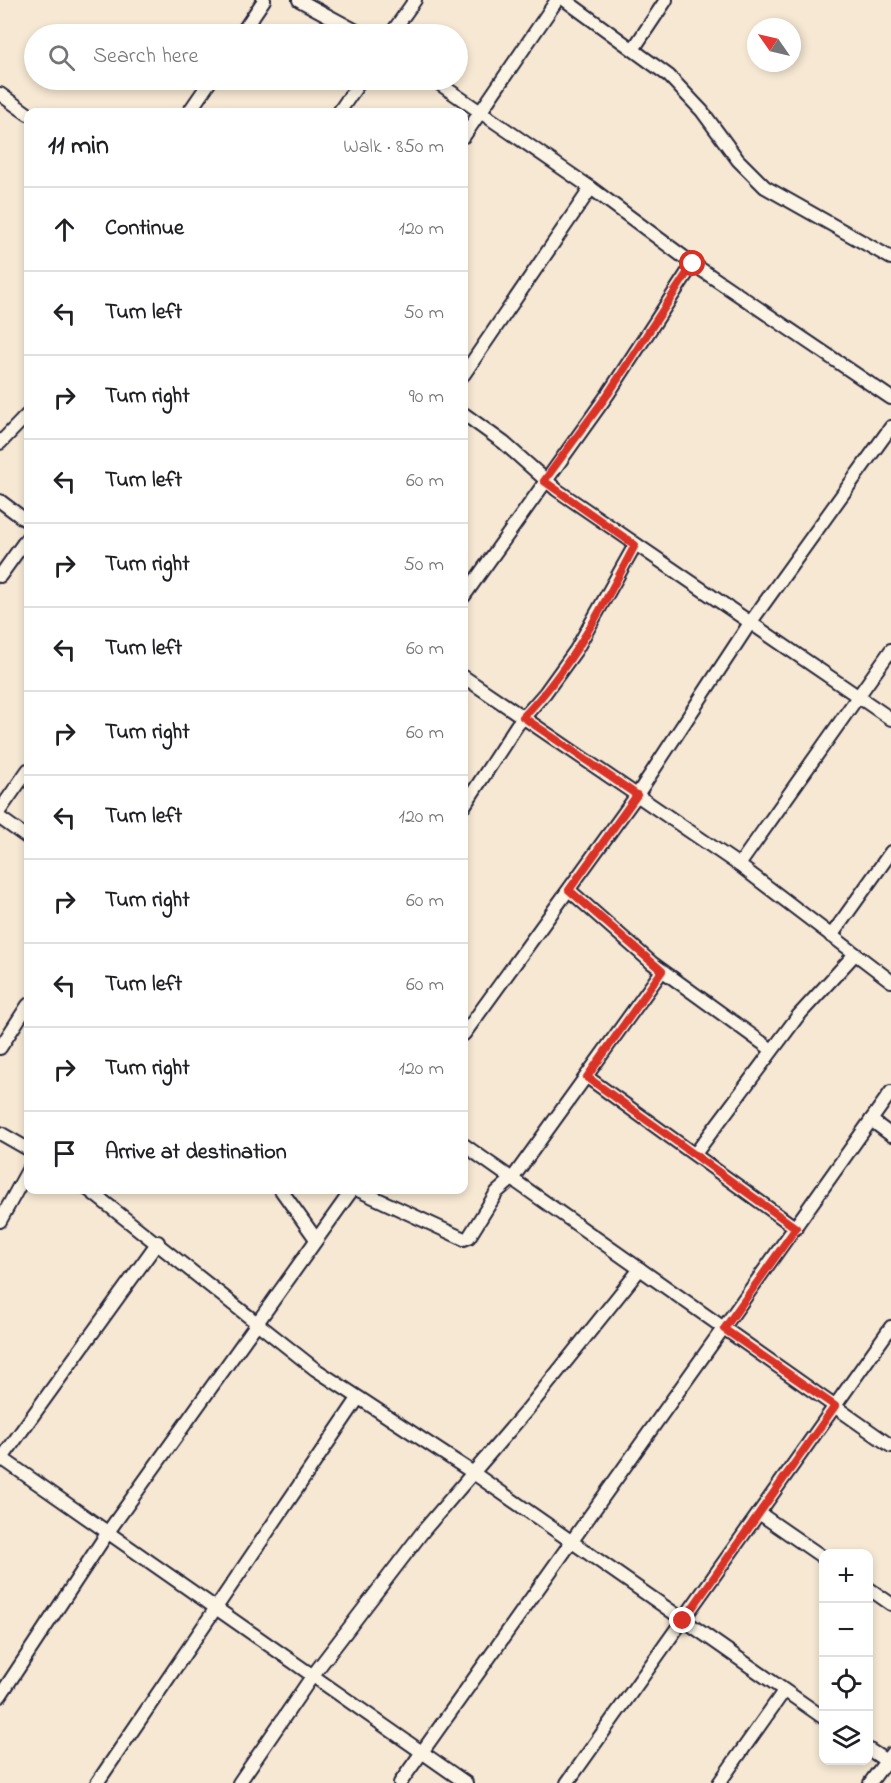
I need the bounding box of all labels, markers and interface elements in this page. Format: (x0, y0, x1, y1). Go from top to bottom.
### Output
north arrow (747, 18, 801, 72)
search box (24, 24, 468, 90)
icon: search (45, 41, 78, 74)
text: Search here (93, 41, 198, 73)
text: 11 min (48, 128, 109, 166)
text: Walk · 850 m (343, 133, 444, 162)
icon: ahead (48, 213, 81, 246)
text: Continue (105, 213, 184, 245)
text: 120 m (399, 215, 444, 244)
route start (679, 250, 705, 276)
icon: left (48, 297, 81, 330)
text: Turn left (105, 297, 182, 329)
text: 50 m (403, 299, 444, 328)
icon: right (48, 381, 81, 414)
text: Turn right (105, 381, 190, 413)
text: 90 m (409, 383, 444, 412)
icon: left (48, 465, 81, 498)
text: Turn left (105, 465, 182, 497)
text: 60 m (406, 467, 444, 496)
icon: right (48, 549, 81, 582)
text: Turn right (105, 549, 190, 581)
text: 50 m (403, 551, 444, 580)
icon: left (48, 633, 81, 666)
text: Turn left (105, 633, 182, 665)
text: 60 m (406, 635, 444, 664)
icon: right (48, 717, 81, 750)
text: Turn right (105, 717, 190, 749)
text: 60 m (406, 719, 444, 748)
icon: left (48, 801, 81, 834)
text: Turn left (105, 801, 182, 833)
text: 120 m (399, 803, 444, 832)
icon: right (48, 885, 81, 918)
text: Turn right (105, 885, 190, 917)
text: 60 m (406, 887, 444, 916)
icon: left (48, 969, 81, 1002)
text: Turn left (105, 969, 182, 1001)
text: 60 m (406, 971, 444, 1000)
icon: right (48, 1053, 81, 1086)
text: Turn right (105, 1053, 190, 1085)
text: 120 m (399, 1055, 444, 1084)
icon: arrive (48, 1137, 81, 1170)
text: Arrive at destination (105, 1137, 287, 1169)
map controls (819, 1549, 873, 1765)
button: + (819, 1549, 873, 1603)
button: − (819, 1603, 873, 1657)
route end (669, 1607, 695, 1633)
button: locate (819, 1657, 873, 1711)
button: layers (819, 1711, 873, 1765)

